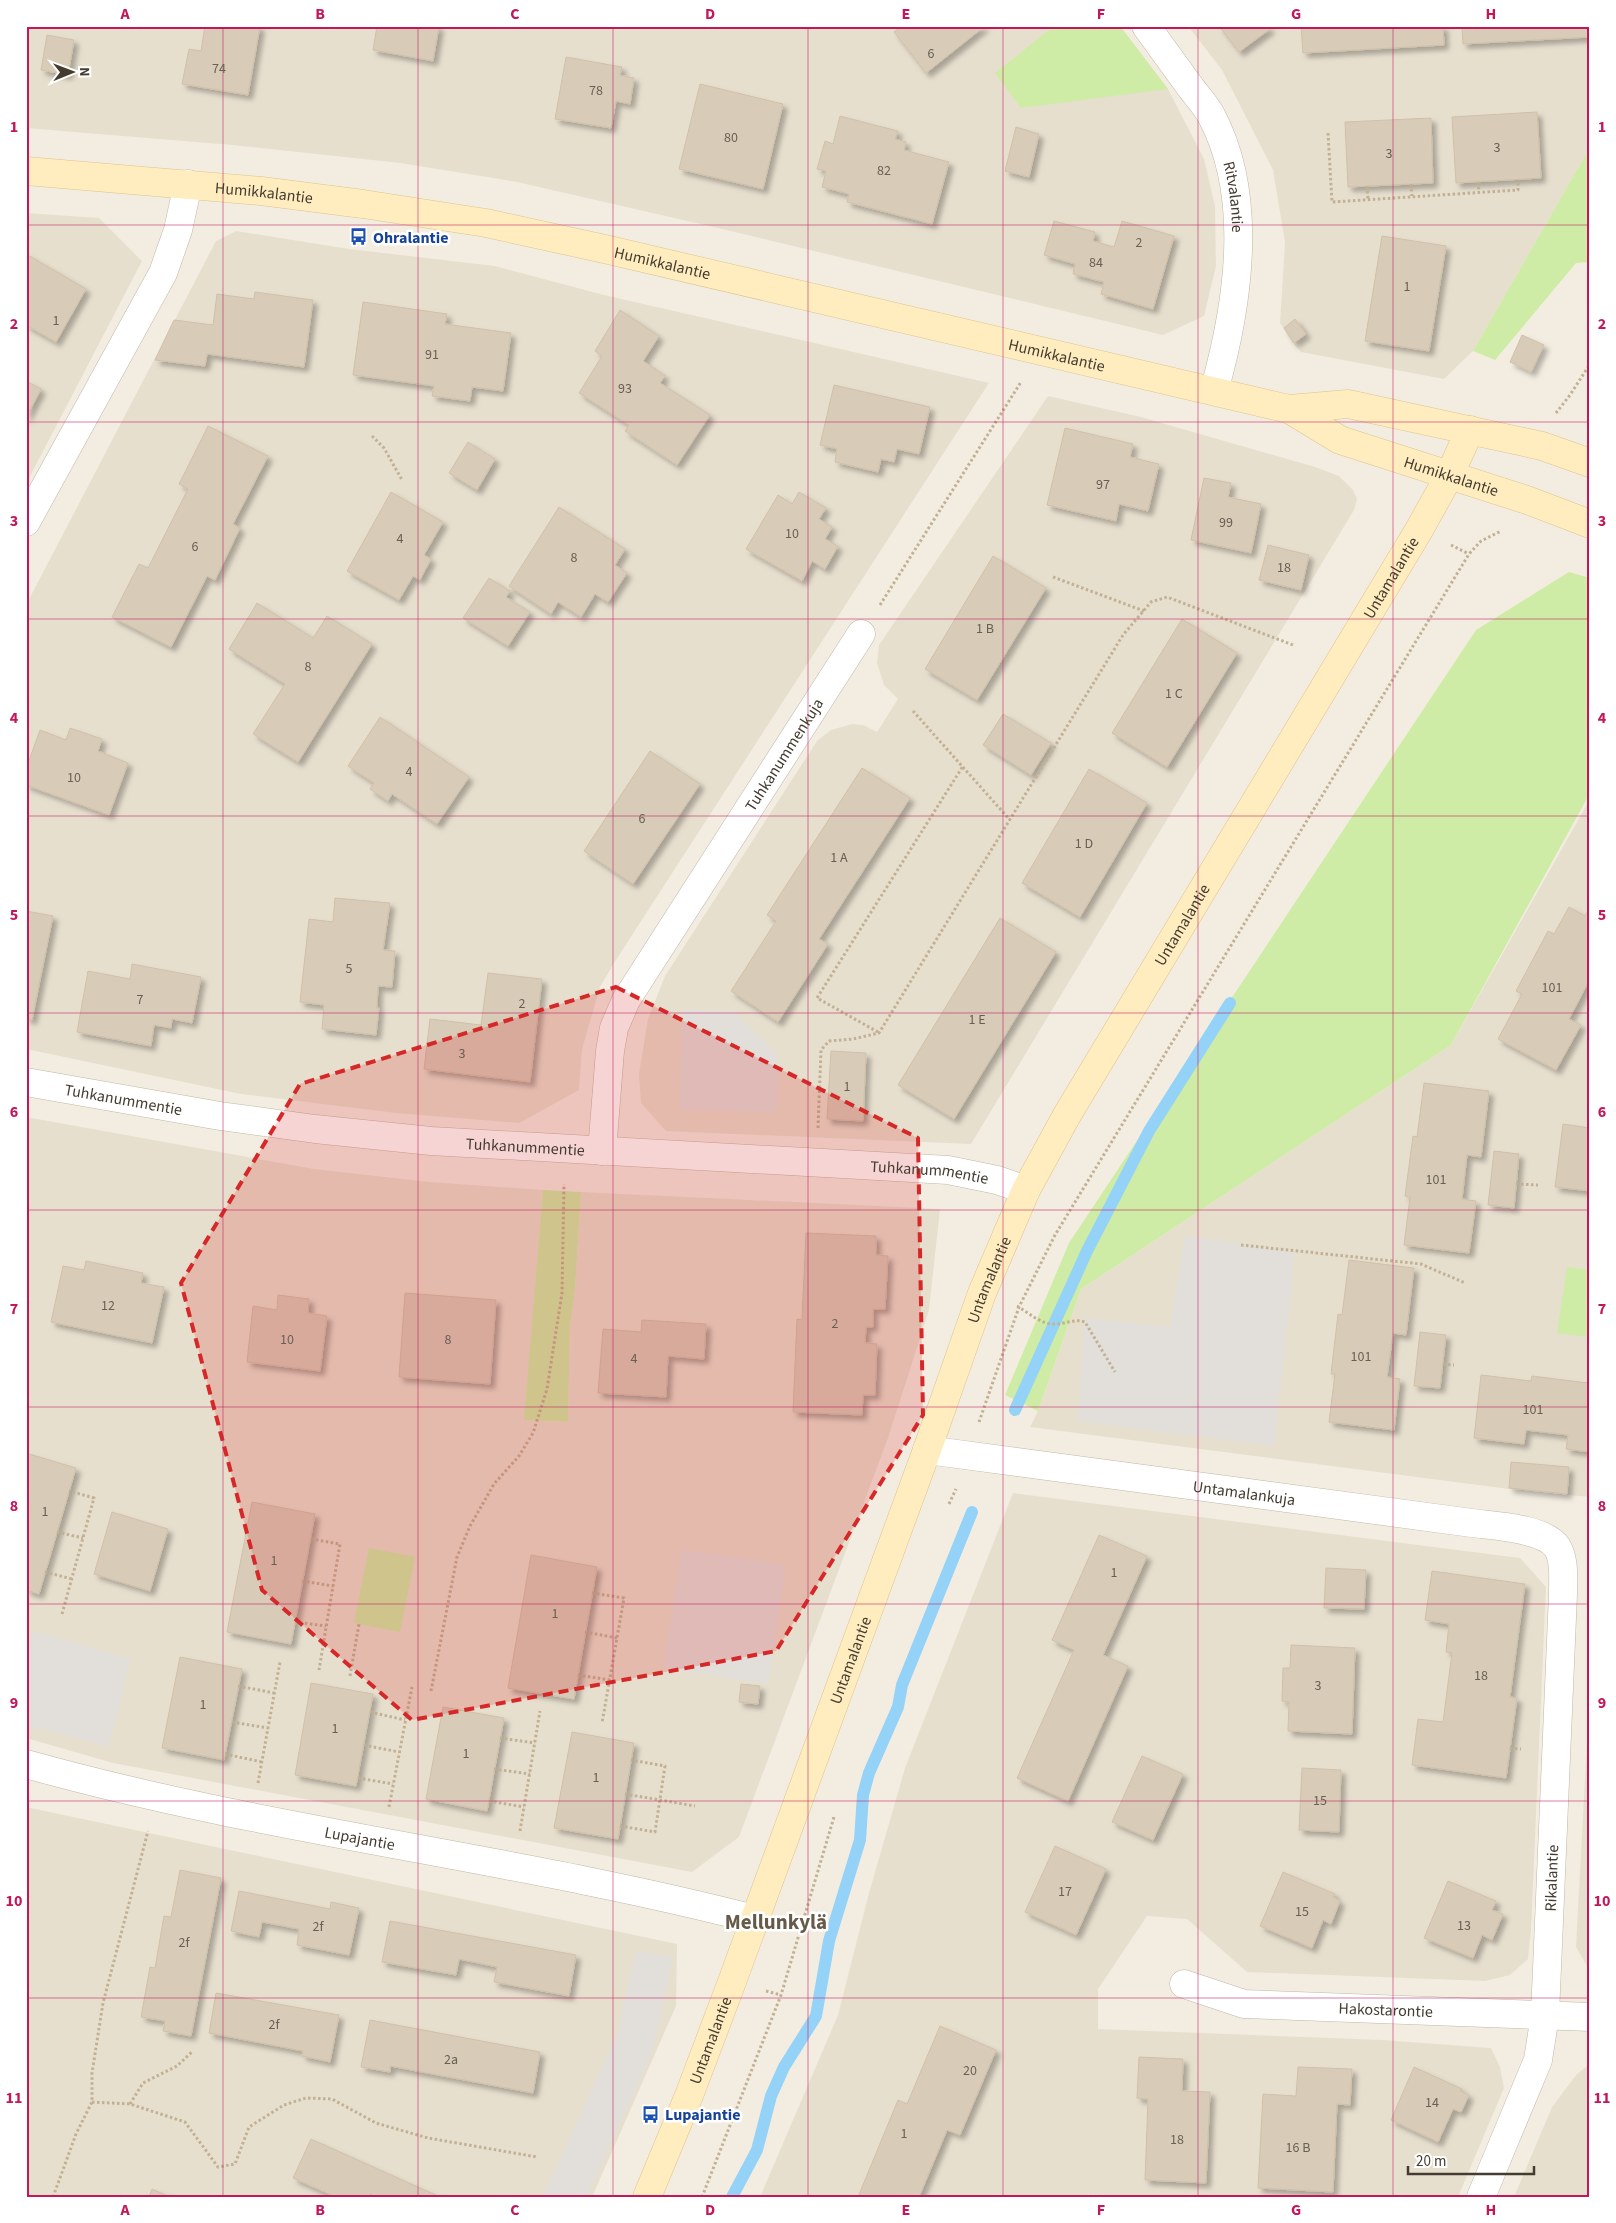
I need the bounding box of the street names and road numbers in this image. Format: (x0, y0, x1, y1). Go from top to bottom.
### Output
street label: Ritvalantie (1217, 159, 1248, 233)
street label: Humikkalantie (214, 177, 314, 210)
street label: Humikkalantie (612, 242, 713, 285)
street label: Humikkalantie (1006, 334, 1107, 378)
street label: Humikkalantie (1401, 451, 1501, 502)
street label: Untamalantie (1358, 533, 1424, 623)
street label: Tuhkanummenkuja (740, 694, 829, 816)
street label: Untamalantie (1149, 880, 1216, 970)
street label: Tuhkanummentie (63, 1079, 184, 1121)
street label: Tuhkanummentie (465, 1133, 585, 1162)
street label: Tuhkanummentie (870, 1156, 991, 1190)
street label: Untamalantie (962, 1233, 1017, 1326)
street label: Untamalankuja (1192, 1476, 1297, 1511)
street label: Untamalantie (825, 1614, 877, 1707)
street label: Lupajantie (323, 1821, 397, 1856)
street label: Rikalantie (1540, 1844, 1564, 1912)
street label: Untamalantie (684, 1994, 737, 2087)
street label: Hakostarontie (1338, 1998, 1433, 2023)

